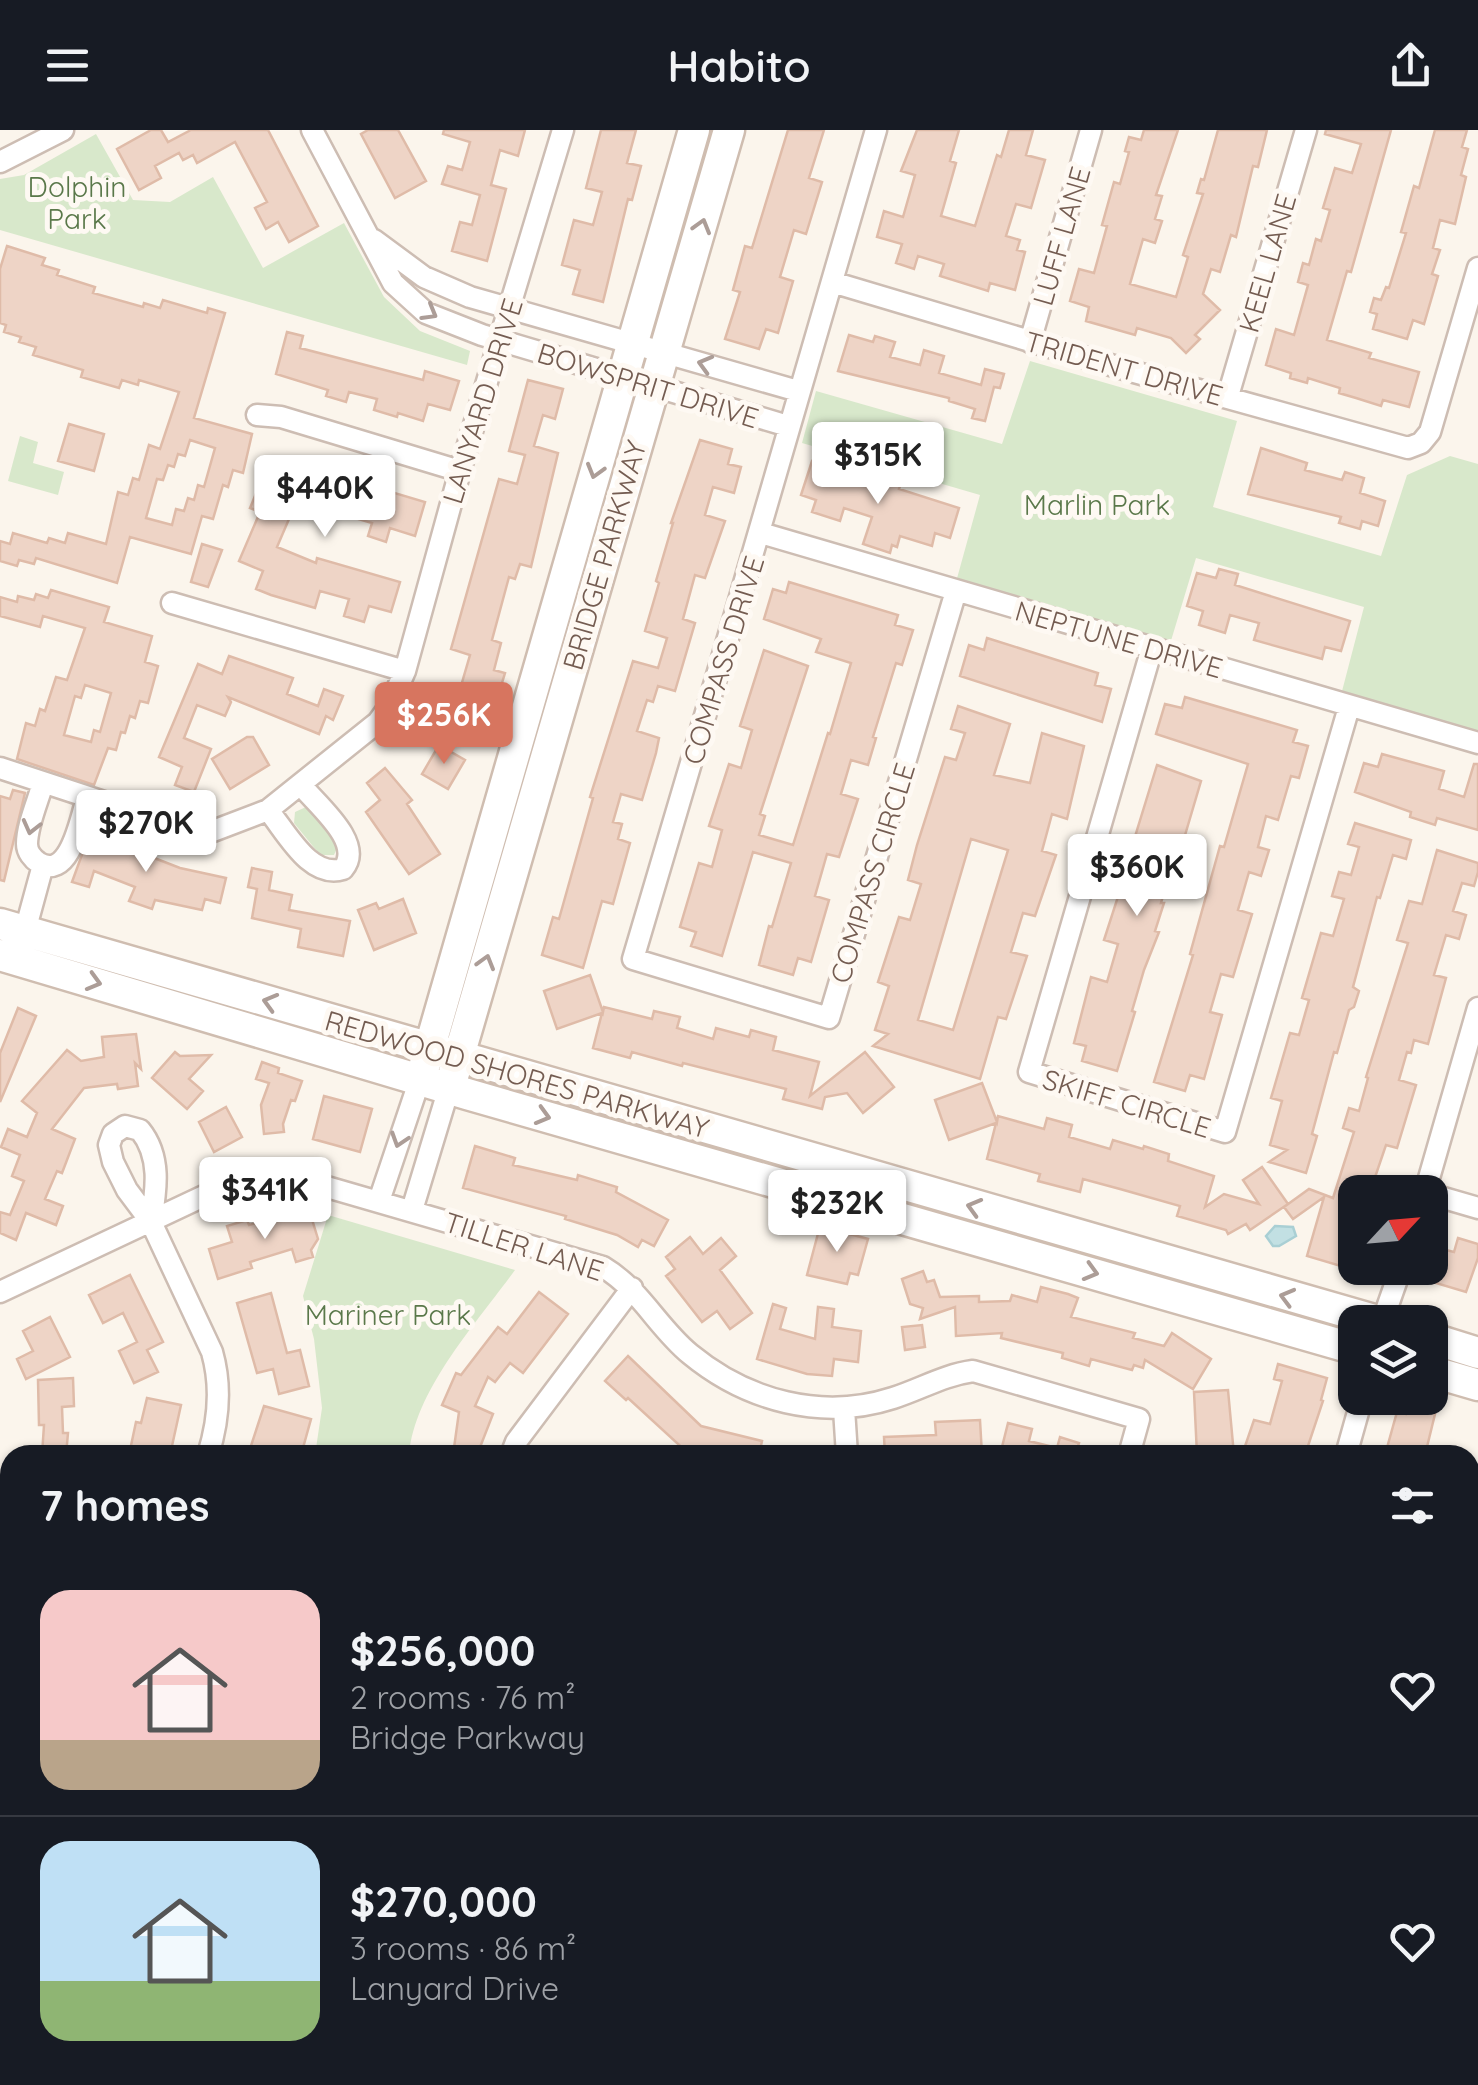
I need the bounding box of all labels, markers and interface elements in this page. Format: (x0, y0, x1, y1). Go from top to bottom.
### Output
text: Habito (667, 37, 811, 93)
icon: menu (40, 38, 95, 93)
icon: share (1383, 38, 1438, 93)
street label: LUFF LANE (1024, 162, 1098, 310)
park label: Dolphin Park (28, 169, 126, 236)
street label: KEEL LANE (1231, 190, 1303, 336)
one-way arrow (690, 218, 711, 235)
street label: LANYARD DRIVE (434, 294, 530, 508)
one-way arrow (419, 301, 437, 321)
street label: TRIDENT DRIVE (1021, 323, 1227, 413)
street label: BOWSPRIT DRIVE (533, 335, 763, 435)
one-way arrow (696, 354, 714, 375)
pin: $315K (808, 422, 948, 507)
text: $315K (834, 434, 922, 474)
street label: BRIDGE PARKWAY (554, 436, 654, 674)
pin: $440K (255, 455, 395, 540)
one-way arrow (586, 461, 607, 478)
text: $440K (276, 467, 374, 507)
park label: Marlin Park (1024, 487, 1170, 522)
street label: COMPASS DRIVE (675, 552, 771, 768)
street label: NEPTUNE DRIVE (1011, 593, 1227, 685)
pin: $256K (374, 682, 514, 767)
text: $256K (397, 694, 491, 734)
street label: COMPASS CIRCLE (822, 759, 922, 987)
pin: $270K (76, 790, 216, 875)
text: $270K (98, 802, 194, 842)
one-way arrow (22, 818, 43, 835)
pin: $360K (1067, 834, 1207, 919)
text: $360K (1090, 846, 1184, 886)
one-way arrow (474, 954, 495, 971)
one-way arrow (85, 970, 102, 991)
one-way arrow (262, 993, 279, 1014)
street label: REDWOOD SHORES PARKWAY (321, 1002, 713, 1146)
street label: SKIFF CIRCLE (1039, 1061, 1215, 1145)
one-way arrow (534, 1104, 551, 1125)
one-way arrow (391, 1130, 411, 1147)
pin: $341K (195, 1157, 335, 1242)
text: $341K (221, 1169, 309, 1209)
pin: $232K (767, 1170, 907, 1255)
north arrow (1338, 1175, 1448, 1285)
map controls (1338, 1175, 1448, 1415)
text: $232K (790, 1182, 884, 1222)
one-way arrow (967, 1198, 984, 1219)
street label: TILLER LANE (440, 1204, 608, 1288)
one-way arrow (1082, 1260, 1099, 1281)
one-way arrow (1279, 1287, 1296, 1308)
park label: Mariner Park (305, 1297, 471, 1332)
button: layers (1338, 1305, 1448, 1415)
icon: filters (1385, 1478, 1440, 1533)
text: 7 homes (40, 1479, 209, 1532)
text: $256,000 (350, 1624, 535, 1677)
icon: home (120, 1630, 240, 1750)
icon: heart (1385, 1663, 1440, 1718)
text: 2 rooms · 76 m² (350, 1677, 575, 1717)
text: Bridge Parkway (350, 1717, 585, 1757)
text: $270,000 (350, 1875, 537, 1928)
icon: home (120, 1881, 240, 2001)
icon: heart (1385, 1914, 1440, 1969)
text: 3 rooms · 86 m² (350, 1928, 576, 1968)
text: Lanyard Drive (350, 1968, 559, 2008)

